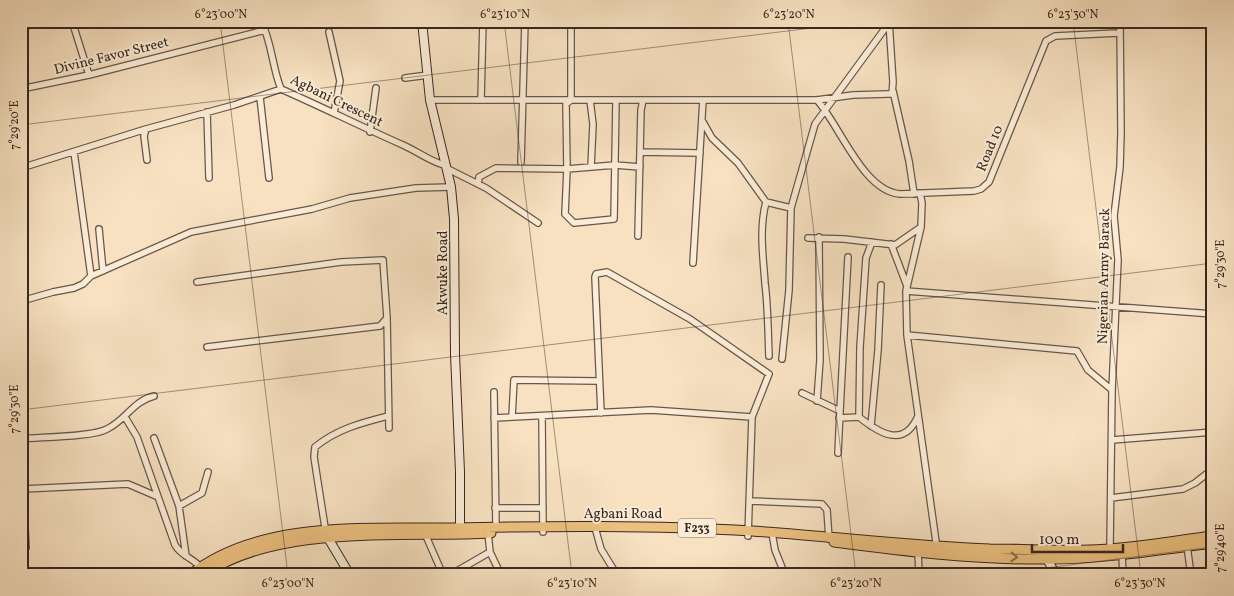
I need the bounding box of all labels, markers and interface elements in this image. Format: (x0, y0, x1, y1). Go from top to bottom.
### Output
text: 6°23'00"N (195, 7, 247, 23)
text: 6°23'10"N (480, 7, 530, 23)
text: 6°23'20"N (763, 7, 815, 23)
text: 6°23'30"N (1048, 7, 1099, 23)
street label: Divine Favor Street (52, 33, 171, 80)
street label: Agbani Crescent (287, 71, 386, 132)
text: 7°29'20"E (7, 100, 23, 150)
street label: Road 10 (973, 123, 1008, 174)
street label: Nigerian Army Barack (1094, 207, 1115, 344)
street label: Akwuke Road (434, 231, 453, 315)
text: 7°29'30"E (1213, 239, 1229, 289)
text: 7°29'30"E (7, 384, 23, 434)
street label: Agbani Road (584, 505, 662, 524)
road number: F233 (678, 518, 716, 538)
scale bar (1032, 521, 1123, 553)
text: 7°29'40"E (1213, 523, 1229, 573)
text: 100 m (1039, 530, 1079, 551)
one-way arrow (1010, 552, 1018, 563)
text: 6°23'00"N (262, 576, 314, 592)
text: 6°23'10"N (547, 576, 597, 592)
text: 6°23'20"N (830, 576, 882, 592)
text: 6°23'30"N (1115, 576, 1166, 592)

